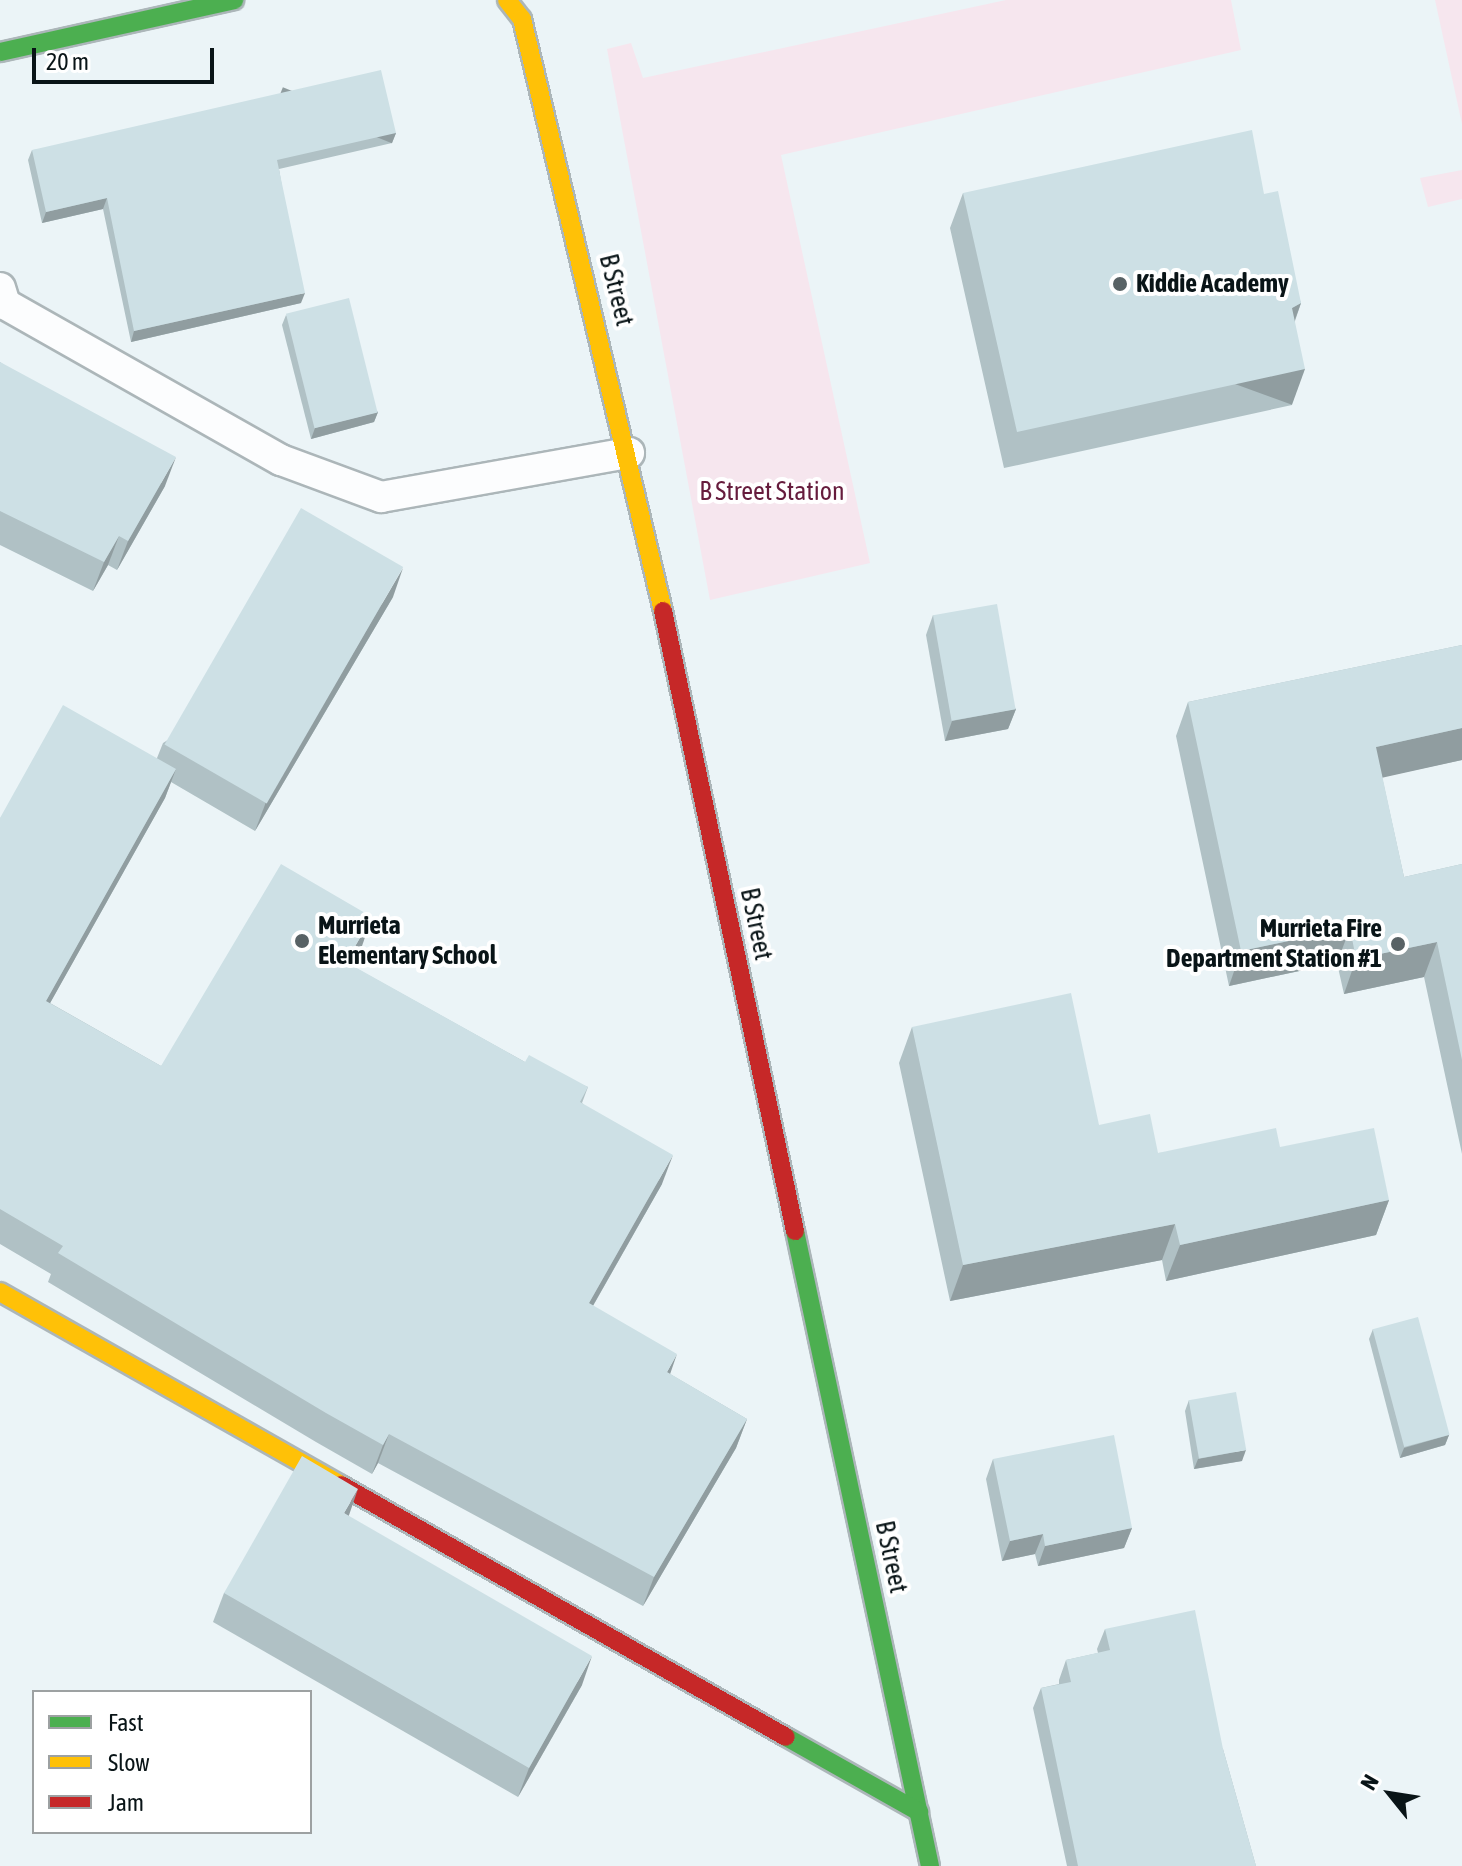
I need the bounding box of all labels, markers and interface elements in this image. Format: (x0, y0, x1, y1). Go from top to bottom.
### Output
scale bar (36, 32, 218, 82)
text: 20 m (46, 48, 89, 75)
street label: B Street (592, 251, 640, 329)
place label: Kiddie Academy (1136, 268, 1289, 300)
marker: Kiddie Academy (1111, 275, 1129, 293)
park label: B Street Station (699, 476, 845, 508)
street label: B Street (733, 885, 779, 963)
place label: Murrieta Elementary School (318, 910, 497, 972)
place label: Murrieta Fire Department Station #1 (1166, 913, 1382, 974)
marker: Murrieta Elementary School (293, 932, 311, 950)
marker: Murrieta Fire Department Station #1 (1389, 935, 1407, 953)
street label: B Street (868, 1518, 914, 1596)
legend (32, 1690, 312, 1834)
text: Fast (108, 1709, 144, 1736)
text: Slow (108, 1749, 150, 1776)
north arrow (1350, 1754, 1430, 1834)
text: N (1355, 1770, 1384, 1794)
text: Jam (108, 1789, 144, 1816)

